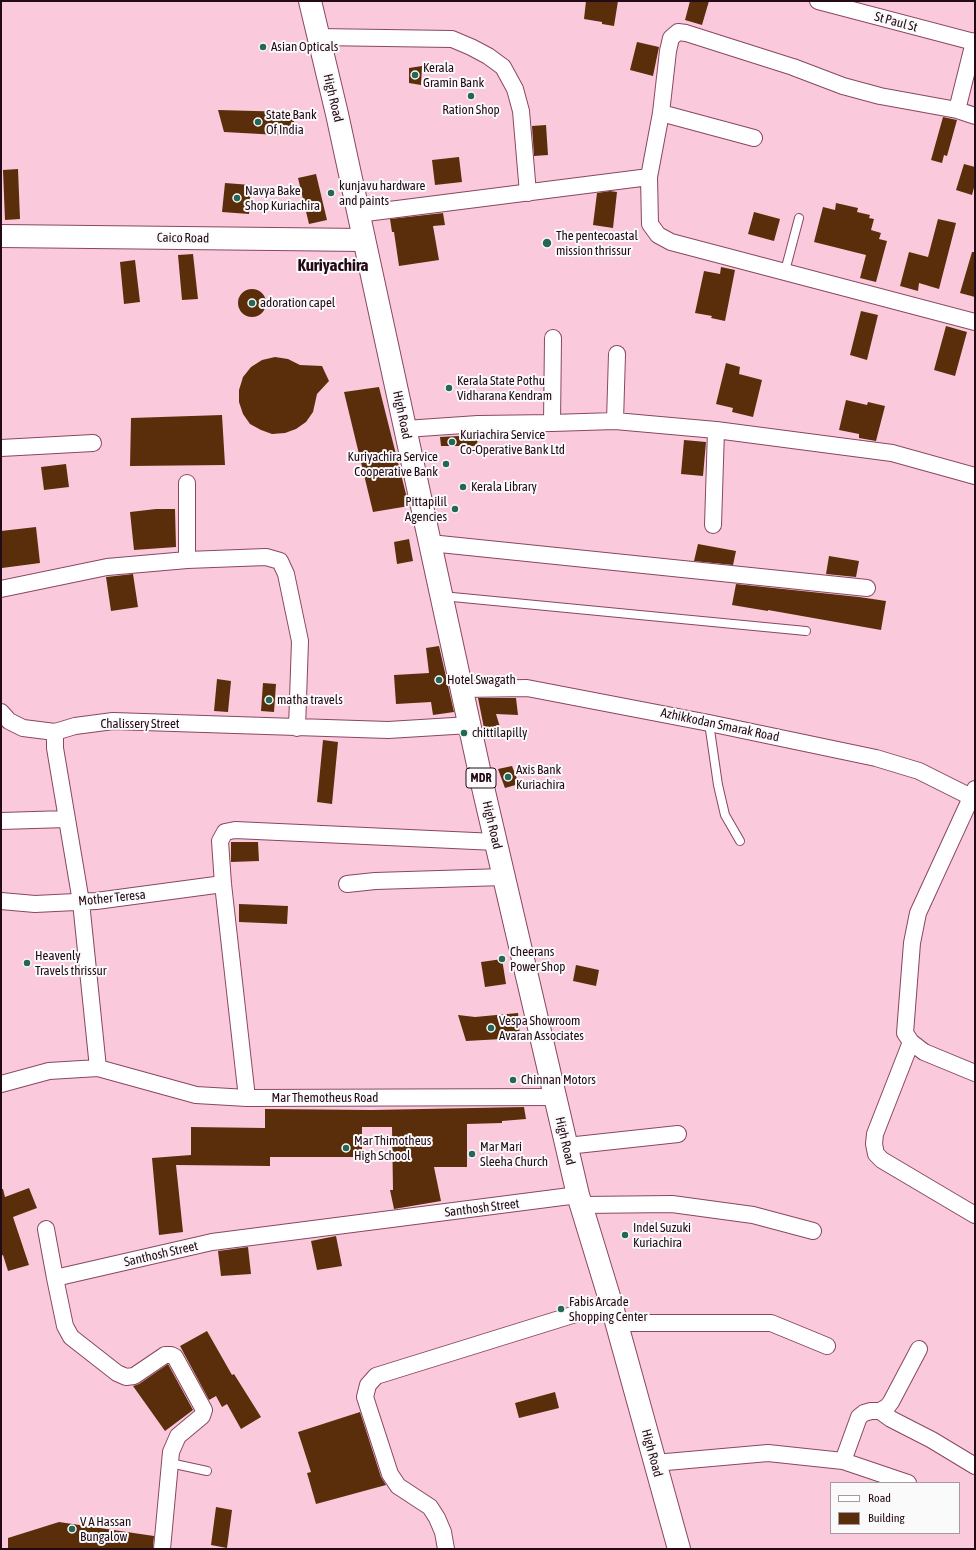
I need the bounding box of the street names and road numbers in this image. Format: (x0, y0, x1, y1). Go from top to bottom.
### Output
street label: St Paul St (873, 9, 919, 35)
street label: High Road (320, 72, 346, 124)
street label: Caico Road (157, 230, 209, 246)
street label: High Road (389, 389, 415, 441)
street label: Azhikkodan Smarak Road (659, 705, 781, 745)
street label: Chalissery Street (100, 716, 180, 732)
road number: MDR (466, 768, 496, 788)
street label: High Road (479, 799, 505, 851)
street label: Mother Teresa (78, 887, 146, 909)
street label: Mar Themotheus Road (272, 1090, 378, 1106)
street label: High Road (552, 1115, 578, 1167)
street label: Santhosh Street (444, 1196, 520, 1220)
street label: Santhosh Street (123, 1238, 199, 1270)
street label: High Road (638, 1427, 666, 1479)

